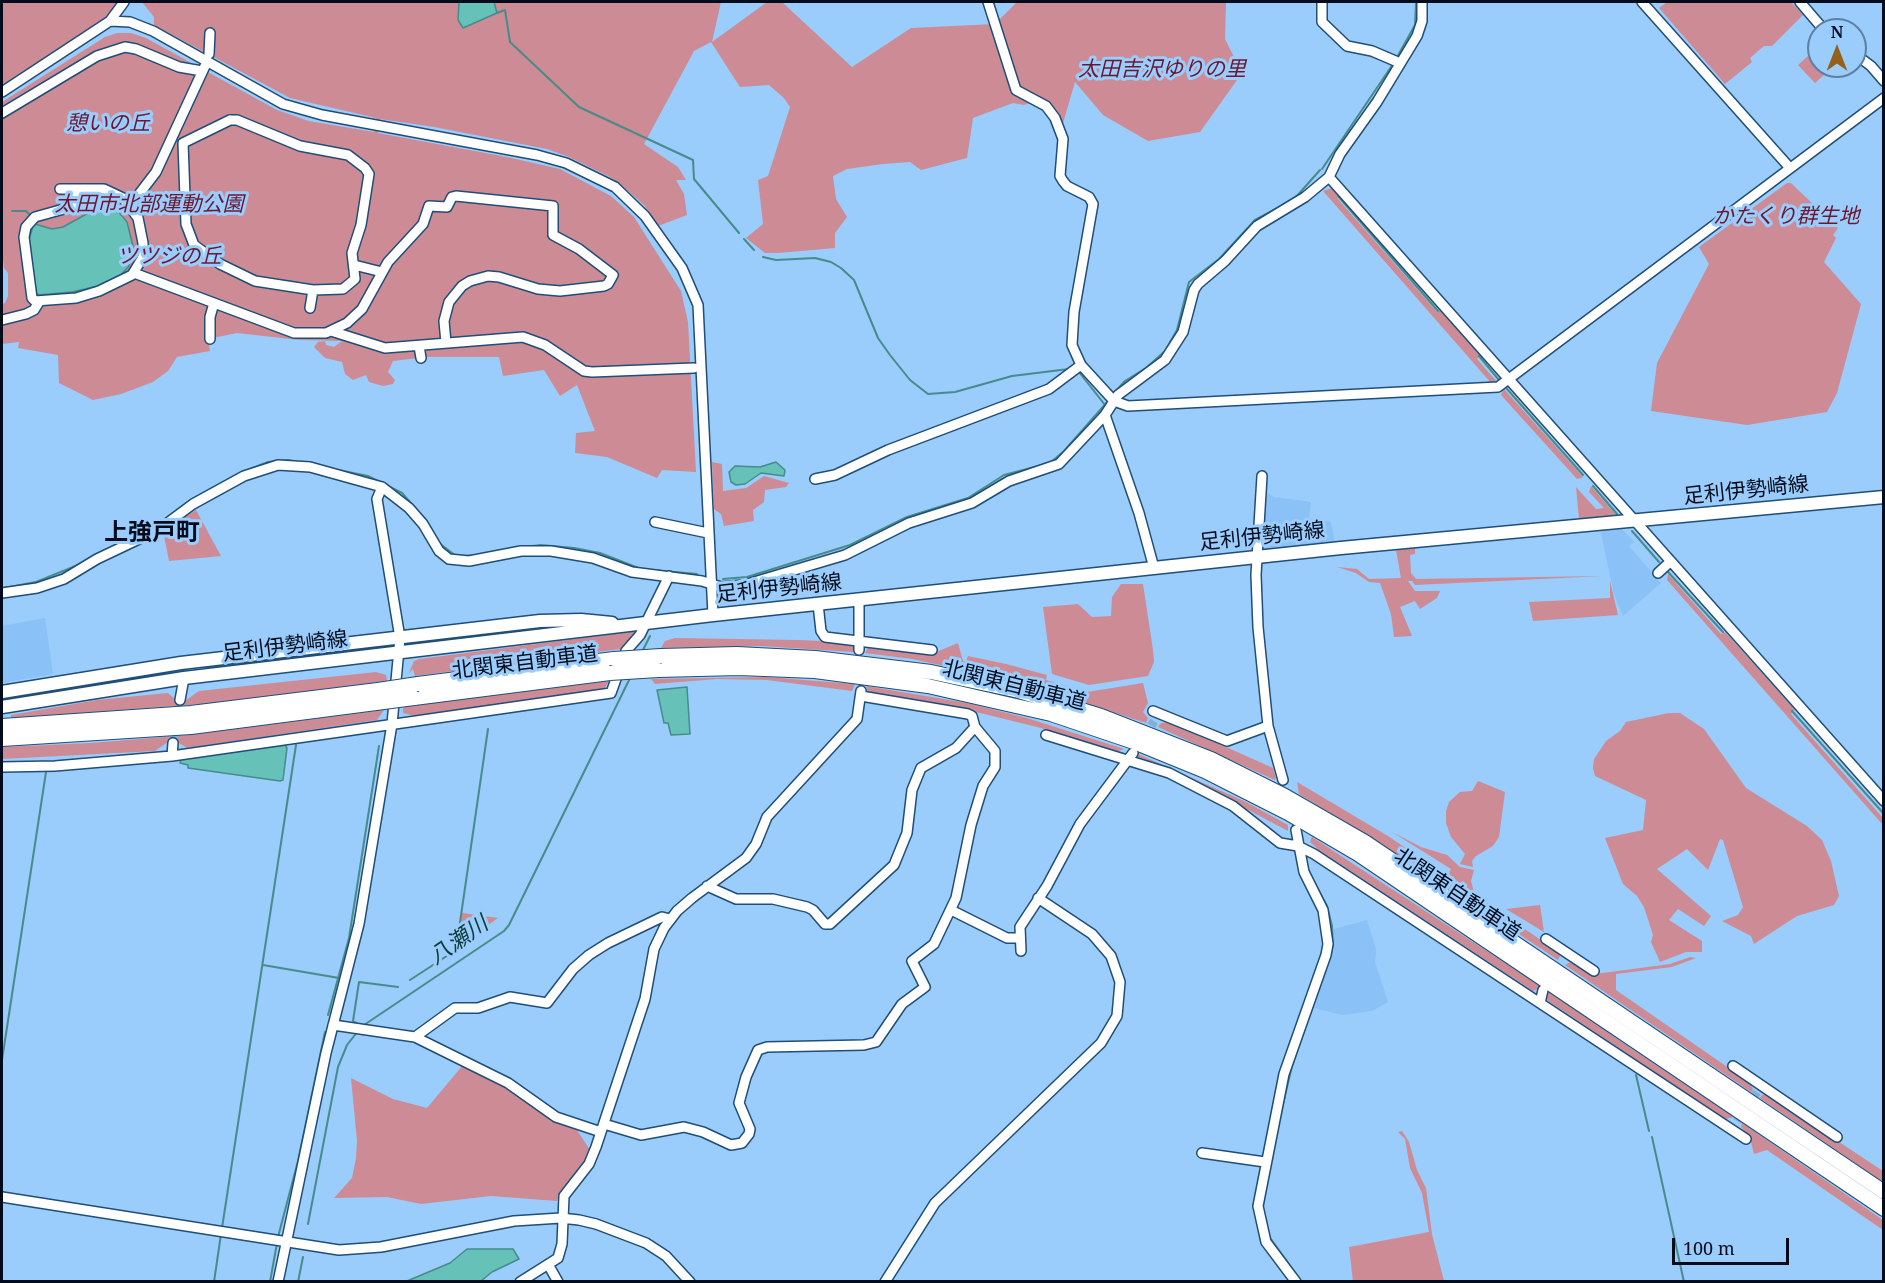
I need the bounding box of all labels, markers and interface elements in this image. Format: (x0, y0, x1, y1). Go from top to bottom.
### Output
north arrow (1807, 18, 1867, 78)
text: N (1831, 21, 1843, 43)
park label: 太田吉沢ゆりの里 (1078, 57, 1246, 83)
park label: 憩いの丘 (66, 111, 150, 137)
park label: 太田市北部運動公園 (55, 192, 243, 218)
park label: かたくり群生地 (1713, 204, 1859, 230)
park label: ツツジの丘 (117, 244, 221, 270)
street label: 足利伊勢崎線 (1682, 472, 1810, 510)
street label: 足利伊勢崎線 (1198, 518, 1326, 556)
district label: 上強戸町 (104, 519, 200, 547)
street label: 足利伊勢崎線 (715, 570, 843, 608)
street label: 足利伊勢崎線 (221, 627, 349, 667)
street label: 北関東自動車道 (451, 642, 599, 684)
street label: 北関東自動車道 (940, 656, 1088, 716)
street label: 北関東自動車道 (1389, 843, 1525, 947)
water label: 八瀬川 (424, 911, 494, 971)
scale bar (1675, 1226, 1792, 1264)
text: 100 m (1683, 1236, 1735, 1260)

